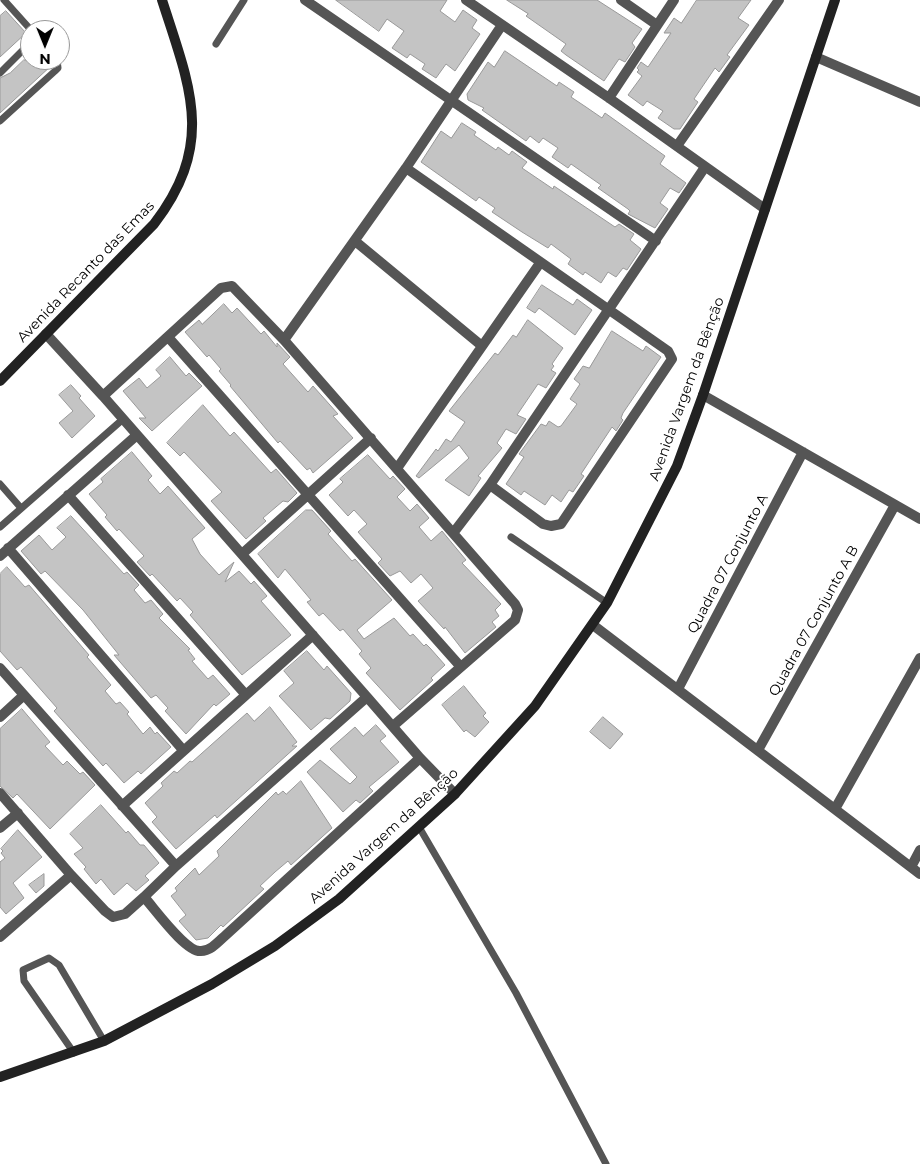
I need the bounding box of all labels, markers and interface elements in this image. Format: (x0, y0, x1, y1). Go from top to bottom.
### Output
north arrow (20, 20, 70, 70)
text: N (39, 50, 51, 68)
street label: Avenida Recanto das Emas (14, 198, 158, 346)
street label: Avenida Vargem da Bênção (646, 295, 728, 483)
street label: Quadra 07 Conjunto A (684, 491, 772, 637)
street label: Quadra 07 Conjunto A B (766, 543, 862, 699)
street label: Avenida Vargem da Bênção (306, 765, 462, 907)

